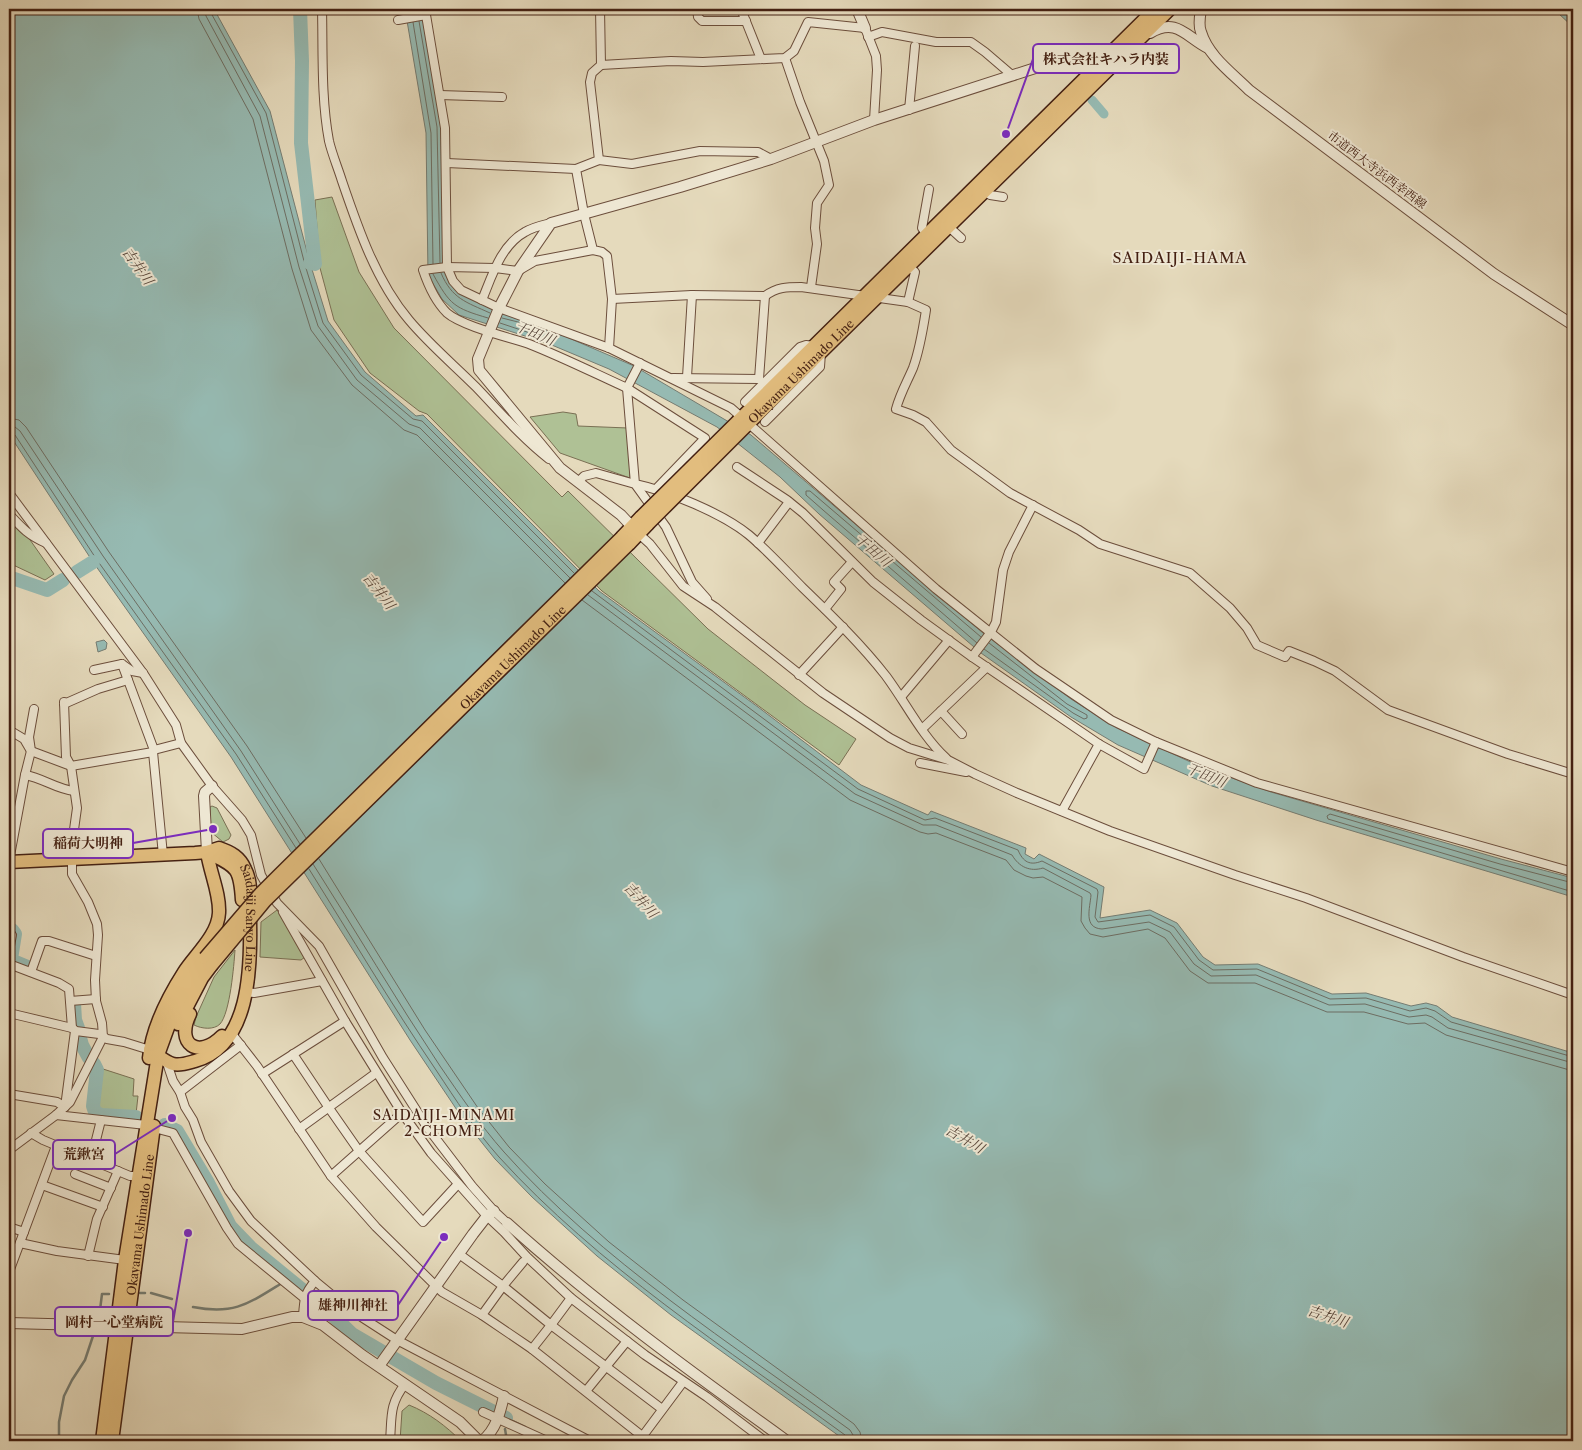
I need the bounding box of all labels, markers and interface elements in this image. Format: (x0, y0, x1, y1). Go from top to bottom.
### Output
callout: 株式会社キハラ内装 (1033, 44, 1179, 73)
text: 株式会社キハラ内装 (1043, 50, 1169, 68)
street label: 市道西大寺浜西幸西線 (1325, 127, 1430, 212)
water label: 吉井川 (119, 244, 159, 290)
district label: SAIDAIJI-HAMA (1113, 248, 1247, 267)
street label: Okayama Ushimado Line (745, 316, 857, 427)
water label: 干田川 (512, 317, 560, 350)
water label: 干田川 (851, 529, 896, 572)
water label: 吉井川 (359, 569, 400, 615)
street label: Okayama Ushimado Line (457, 602, 569, 713)
water label: 干田川 (1183, 759, 1231, 792)
callout: 稲荷大明神 (43, 829, 133, 858)
text: 稲荷大明神 (53, 834, 123, 852)
street label: Saidaiji Sanyo Line (237, 861, 259, 973)
water label: 吉井川 (620, 878, 663, 923)
district label: SAIDAIJI-MINAMI 2-CHOME (373, 1106, 515, 1140)
water label: 吉井川 (942, 1121, 989, 1158)
callout: 荒鍬宮 (53, 1140, 115, 1169)
text: 荒鍬宮 (63, 1145, 105, 1163)
street label: Okayama Ushimado Line (123, 1153, 157, 1296)
callout: 雄神川神社 (308, 1291, 398, 1320)
text: 雄神川神社 (318, 1296, 388, 1314)
water label: 吉井川 (1305, 1301, 1353, 1332)
callout: 岡村一心堂病院 (55, 1307, 173, 1336)
text: 岡村一心堂病院 (65, 1313, 163, 1331)

